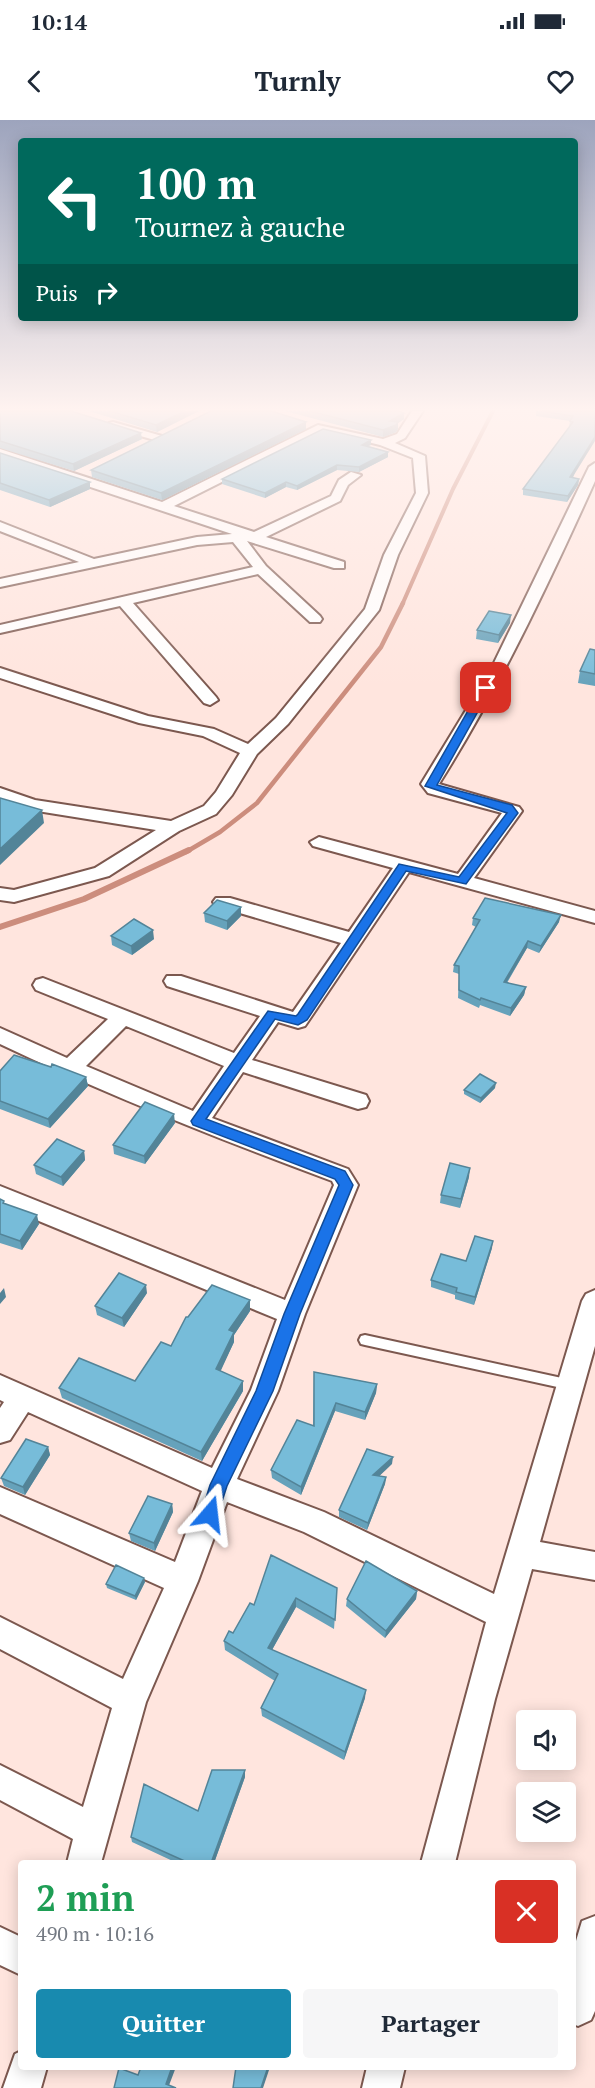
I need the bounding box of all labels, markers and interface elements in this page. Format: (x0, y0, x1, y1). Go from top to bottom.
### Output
text: 10:14 (30, 7, 87, 36)
text: Turnly (254, 63, 341, 99)
icon: back (18, 65, 51, 98)
icon: heart (544, 65, 577, 98)
text: 100 m (135, 155, 256, 211)
icon: left (36, 162, 114, 240)
text: Tournez à gauche (135, 209, 345, 245)
icon: right (90, 276, 123, 309)
text: Puis (36, 278, 78, 307)
pin (460, 662, 511, 713)
icon: arrive (469, 671, 502, 704)
position arrow (178, 1482, 242, 1546)
map controls (516, 1710, 576, 1842)
button: sound (516, 1710, 576, 1770)
button: layers (516, 1782, 576, 1842)
text: 2 min (36, 1874, 134, 1921)
button: close (495, 1880, 558, 1943)
text: 490 m · 10:16 (36, 1920, 154, 1947)
button: Quitter (36, 1989, 291, 2058)
button: Partager (303, 1989, 558, 2058)

